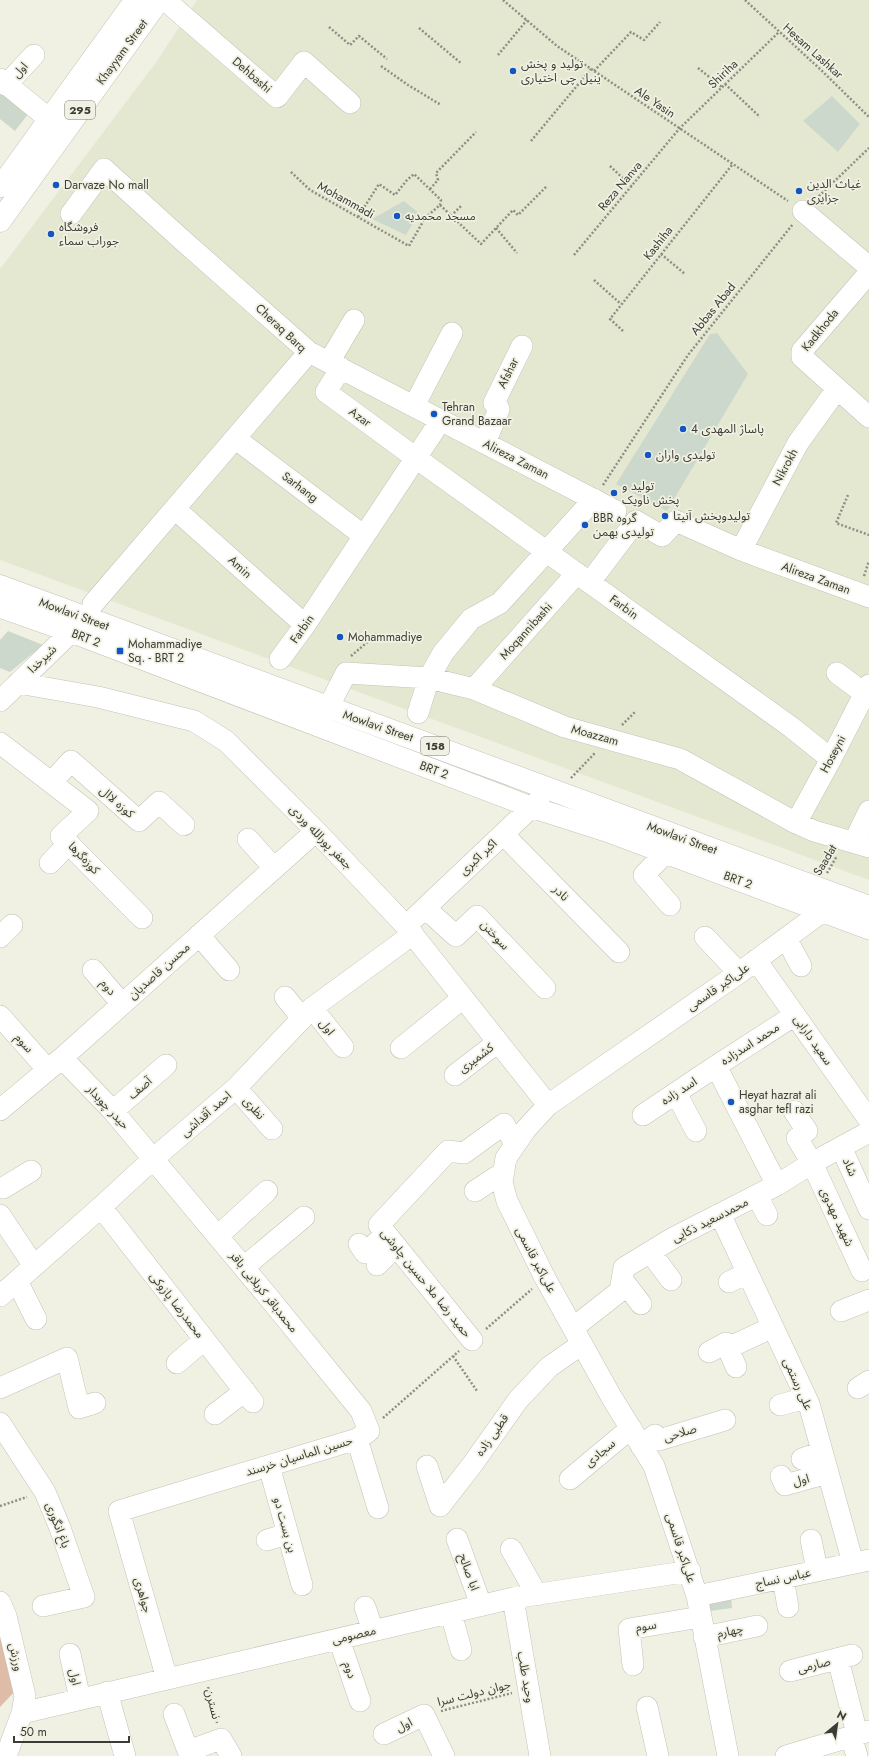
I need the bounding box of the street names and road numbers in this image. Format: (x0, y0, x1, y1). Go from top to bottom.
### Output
street label: Khayyam Street (92, 15, 152, 88)
street label: Hesam Lashkar (779, 19, 848, 84)
street label: Dehbashi (228, 53, 276, 97)
street label: Shiriha (704, 55, 742, 93)
street label: اول (8, 58, 32, 82)
street label: Ale Yasin (631, 82, 679, 122)
road number: 295 (65, 101, 95, 119)
street label: Reza Nanva (594, 157, 646, 215)
street label: Mohammadi (314, 177, 378, 223)
street label: Kashiha (639, 222, 677, 264)
street label: Abbas Abad (686, 279, 740, 339)
street label: Cheraq Barq (251, 299, 311, 357)
street label: Kadkhoda (797, 305, 843, 355)
street label: Afshar (493, 354, 524, 392)
street label: Azar (345, 403, 376, 432)
street label: Alireza Zaman (480, 435, 552, 483)
street label: Nikrokh (768, 445, 802, 489)
street label: Sarhang (278, 467, 322, 507)
street label: Amin (224, 551, 256, 583)
street label: Alireza Zaman (779, 557, 853, 599)
street label: Farbin (606, 590, 642, 624)
street label: Mowlavi Street (36, 593, 112, 635)
street label: Moqannibashi (495, 598, 557, 664)
street label: Farbin (286, 611, 318, 647)
street label: BRT 2 (69, 624, 103, 652)
street label: شیرخدا (23, 641, 61, 677)
street label: Mowlavi Street (340, 706, 416, 746)
street label: Moazzam (569, 720, 621, 750)
street label: Hoseyni (816, 732, 850, 776)
road number: 158 (421, 737, 449, 755)
street label: BRT 2 (417, 756, 451, 784)
street label: کوزه لاال (96, 782, 139, 823)
street label: جعفر پورالله وردی (285, 800, 357, 874)
street label: Mowlavi Street (644, 817, 720, 859)
street label: اکبر اکبری (455, 835, 501, 879)
street label: کوزه‌گرها (64, 838, 105, 879)
street label: Saadat (809, 841, 841, 879)
street label: BRT 2 (721, 867, 755, 894)
street label: نادر (548, 880, 573, 905)
street label: سوختن (476, 916, 514, 954)
street label: محسن قاصدیان (124, 938, 194, 1004)
street label: علی‌اکبر قاسمی (683, 959, 753, 1015)
street label: دوم (96, 975, 121, 999)
street label: سعید دارابی (789, 1011, 837, 1069)
street label: اول (315, 1015, 339, 1039)
street label: محمد اسدزاده (717, 1018, 783, 1070)
street label: سوم (10, 1029, 38, 1057)
street label: کشمیری (454, 1038, 498, 1077)
street label: آصف (124, 1072, 156, 1104)
street label: اسد زاده (657, 1073, 701, 1109)
street label: حیدر چوبدار (82, 1080, 134, 1133)
street label: احمد آقداشی (177, 1087, 236, 1141)
street label: نظری (239, 1092, 269, 1124)
street label: شاد (838, 1155, 862, 1179)
street label: شهید مهدوی (815, 1185, 859, 1249)
street label: محمدسعید ذکایی (669, 1193, 751, 1247)
street label: علی‌اکبر قاسمی (511, 1224, 561, 1296)
street label: حمید رضا ملا حسین چاوشی (376, 1225, 476, 1341)
street label: محمدباقر کربلایی باقر (225, 1247, 303, 1337)
street label: محمدرضا پازوکی (145, 1268, 209, 1342)
street label: علی رستمی (778, 1355, 818, 1413)
street label: قطبی زاده (471, 1410, 513, 1460)
street label: صلاحی (661, 1419, 699, 1447)
street label: حسین الماسیان خرسند (243, 1431, 355, 1481)
street label: سجادی (581, 1435, 619, 1471)
street label: اول (791, 1469, 811, 1491)
street label: بن بست دو (269, 1495, 301, 1555)
street label: باغ انگوری (41, 1499, 75, 1551)
street label: علی‌اکبر قاسمی (661, 1511, 701, 1585)
street label: ابا صالح (454, 1551, 484, 1593)
street label: عباس نساج (754, 1563, 812, 1593)
street label: جواهری (129, 1575, 157, 1615)
street label: سوم (634, 1615, 658, 1637)
street label: چهارم (715, 1619, 745, 1643)
street label: معصومی (330, 1621, 378, 1649)
street label: ورزش (4, 1641, 28, 1673)
street label: وحید طلب (513, 1650, 539, 1704)
street label: صارمی (796, 1652, 833, 1678)
street label: دوم (339, 1659, 361, 1681)
street label: اول (64, 1667, 86, 1687)
street label: جوان دولت سرا (435, 1675, 513, 1711)
street label: نسترن (201, 1687, 225, 1721)
street label: اول (393, 1713, 416, 1737)

